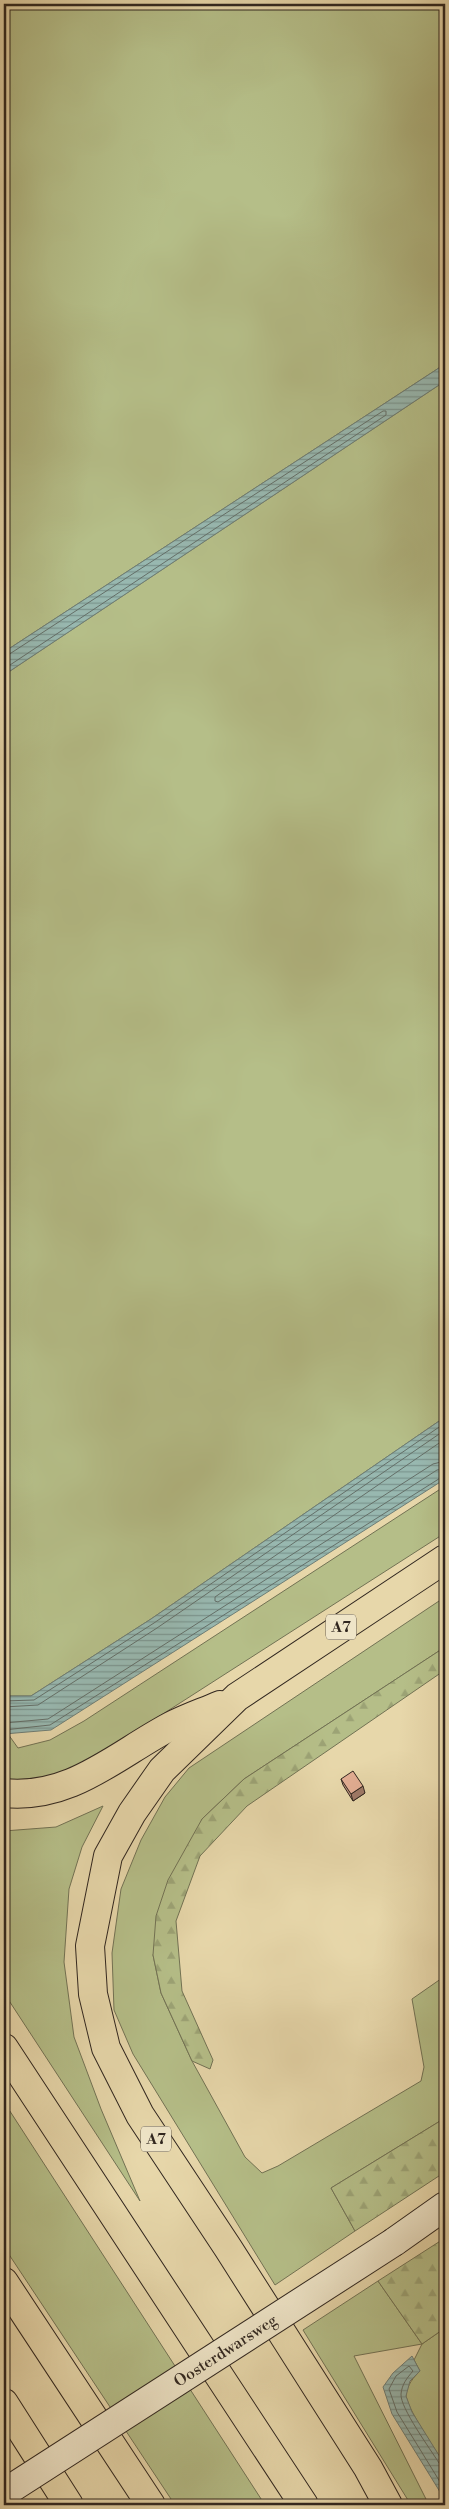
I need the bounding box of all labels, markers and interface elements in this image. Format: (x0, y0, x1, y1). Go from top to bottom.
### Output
road number: A7 (326, 1614, 356, 1640)
road number: A7 (141, 2126, 171, 2152)
street label: Oosterdwarsweg (170, 2310, 282, 2392)

